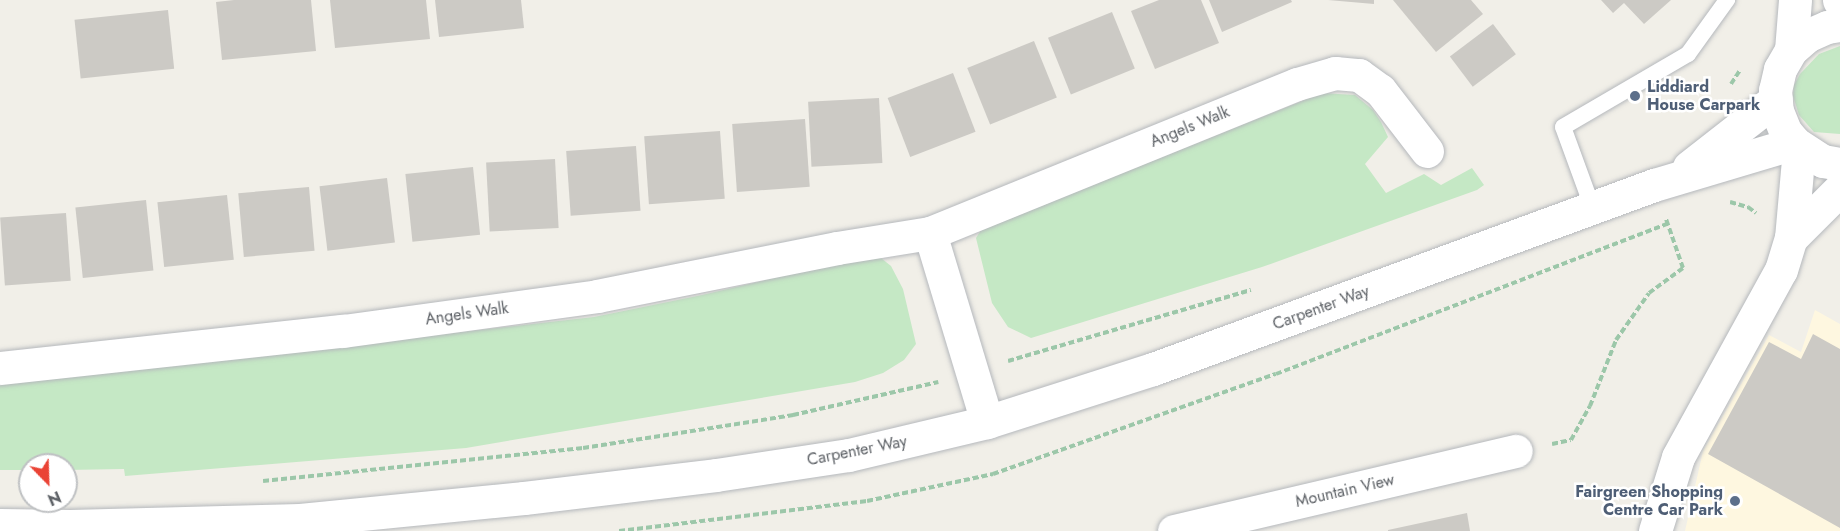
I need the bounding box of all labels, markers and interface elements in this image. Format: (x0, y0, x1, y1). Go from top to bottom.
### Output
place label: Liddiard House Carpark (1647, 77, 1760, 115)
marker: Liddiard House Carpark (1628, 89, 1642, 103)
street label: Angels Walk (1148, 102, 1232, 152)
street label: Carpenter Way (1270, 282, 1372, 334)
street label: Angels Walk (424, 299, 510, 329)
street label: Carpenter Way (806, 432, 908, 470)
north arrow (18, 453, 78, 513)
street label: Mountain View (1294, 470, 1396, 512)
place label: Fairgreen Shopping Centre Car Park (1575, 482, 1723, 520)
text: N (44, 485, 65, 511)
marker: Fairgreen Shopping Centre Car Park (1728, 494, 1742, 508)

